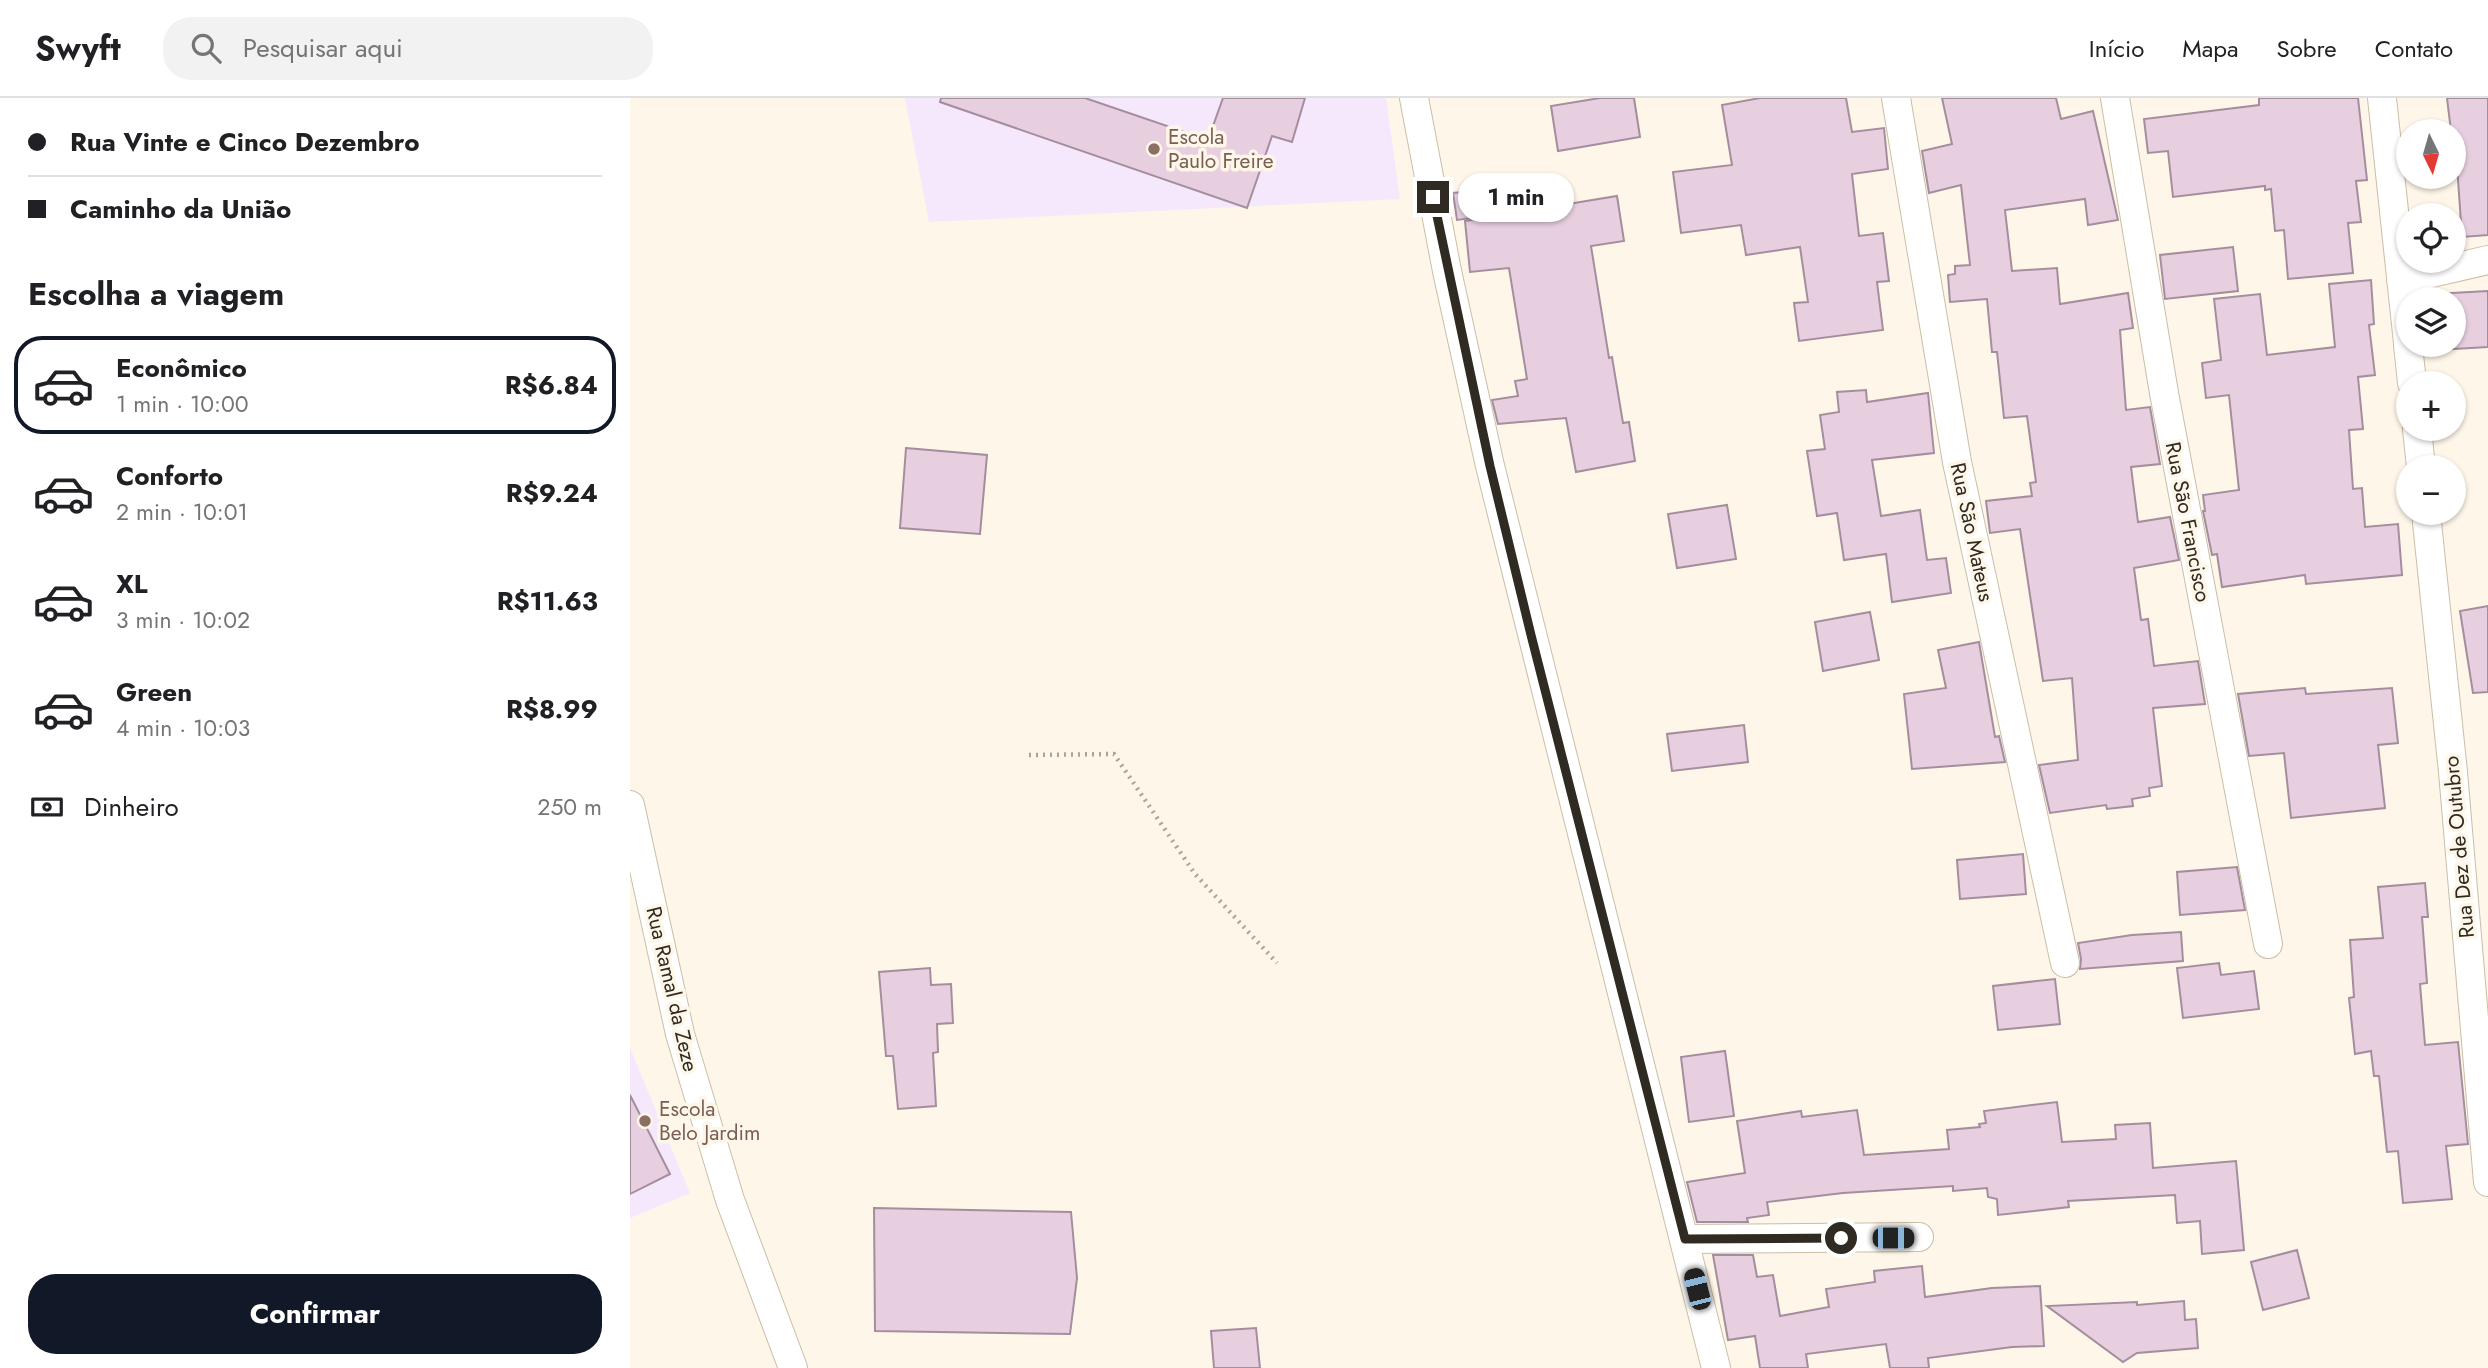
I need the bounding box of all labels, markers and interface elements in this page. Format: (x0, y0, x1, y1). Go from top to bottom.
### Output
search box (163, 17, 653, 80)
text: Swyft (35, 25, 121, 72)
icon: search (187, 29, 225, 67)
text: Pesquisar aqui (243, 29, 403, 67)
text: Início (2089, 31, 2144, 66)
text: Mapa (2182, 31, 2239, 66)
text: Sobre (2277, 31, 2337, 66)
text: Contato (2375, 31, 2453, 66)
north arrow (2396, 119, 2466, 189)
map controls (2396, 119, 2466, 525)
place label: Escola Paulo Freire (1168, 122, 1274, 176)
text: Rua Vinte e Cinco Dezembro (70, 123, 419, 161)
marker: Escola Paulo Freire (1146, 141, 1162, 157)
callout: 1 min (1458, 172, 1573, 222)
text: 1 min (1487, 180, 1545, 214)
route end (1417, 181, 1449, 213)
text: Caminho da União (70, 190, 291, 228)
button: locate (2396, 203, 2466, 273)
text: Escolha a viagem (28, 271, 284, 317)
button: layers (2396, 287, 2466, 357)
text: Econômico (116, 349, 247, 387)
icon: car (32, 354, 95, 417)
text: R$6.84 (505, 366, 598, 404)
button: + (2396, 371, 2466, 441)
text: 1 min · 10:00 (116, 387, 249, 421)
street label: Rua São Francisco (2158, 439, 2218, 605)
button: − (2396, 455, 2466, 525)
text: Conforto (116, 457, 223, 495)
street label: Rua São Mateus (1943, 460, 2001, 604)
icon: car (32, 462, 95, 525)
text: R$9.24 (506, 474, 598, 512)
text: 2 min · 10:01 (116, 495, 248, 529)
text: XL (116, 565, 148, 603)
icon: car (32, 570, 95, 633)
text: R$11.63 (497, 582, 598, 620)
text: 3 min · 10:02 (116, 603, 250, 637)
text: Green (116, 673, 192, 711)
icon: car (32, 678, 95, 741)
text: R$8.99 (506, 690, 598, 728)
text: 4 min · 10:03 (116, 711, 250, 745)
street label: Rua Dez de Outubro (2436, 755, 2482, 939)
icon: cash (28, 788, 66, 826)
text: Dinheiro (84, 788, 179, 826)
text: 250 m (537, 790, 602, 824)
street label: Rua Ramal da Zeze (638, 904, 706, 1075)
place label: Escola Belo Jardim (659, 1094, 760, 1148)
marker: Escola Belo Jardim (637, 1113, 653, 1129)
route start (1825, 1222, 1857, 1254)
car (1873, 1228, 1915, 1249)
car (1682, 1266, 1713, 1312)
button: Confirmar (28, 1274, 602, 1354)

